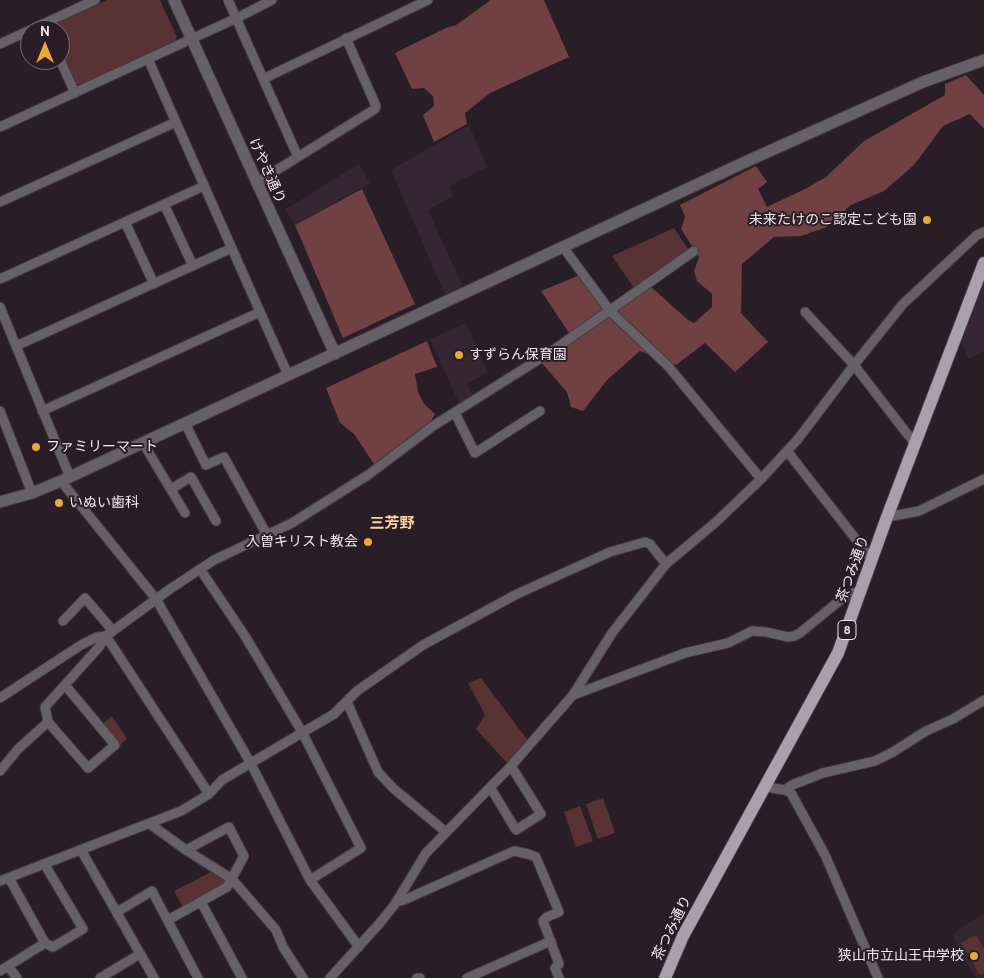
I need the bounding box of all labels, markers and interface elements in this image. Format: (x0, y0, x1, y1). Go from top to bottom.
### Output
north arrow (20, 20, 70, 70)
text: N (40, 22, 50, 40)
street label: けやき通り (245, 136, 289, 206)
place label: 未来たけのこ認定こども園 (749, 212, 917, 228)
marker: 未来たけのこ認定こども園 (921, 214, 933, 226)
place label: すずらん保育園 (469, 347, 567, 363)
marker: すずらん保育園 (453, 349, 465, 361)
place label: ファミリーマート (46, 439, 158, 455)
marker: ファミリーマート (30, 441, 42, 453)
place label: いぬい歯科 (69, 495, 139, 511)
marker: いぬい歯科 (53, 497, 65, 509)
district label: 三芳野 (370, 515, 414, 533)
street label: 茶つみ通り (833, 533, 873, 605)
place label: 入曽キリスト教会 (246, 534, 358, 550)
marker: 入曽キリスト教会 (362, 536, 374, 548)
road number: 8 (838, 620, 856, 640)
street label: 茶つみ通り (649, 893, 695, 963)
place label: 狭山市立山王中学校 (838, 948, 964, 964)
marker: 狭山市立山王中学校 (968, 950, 980, 962)

